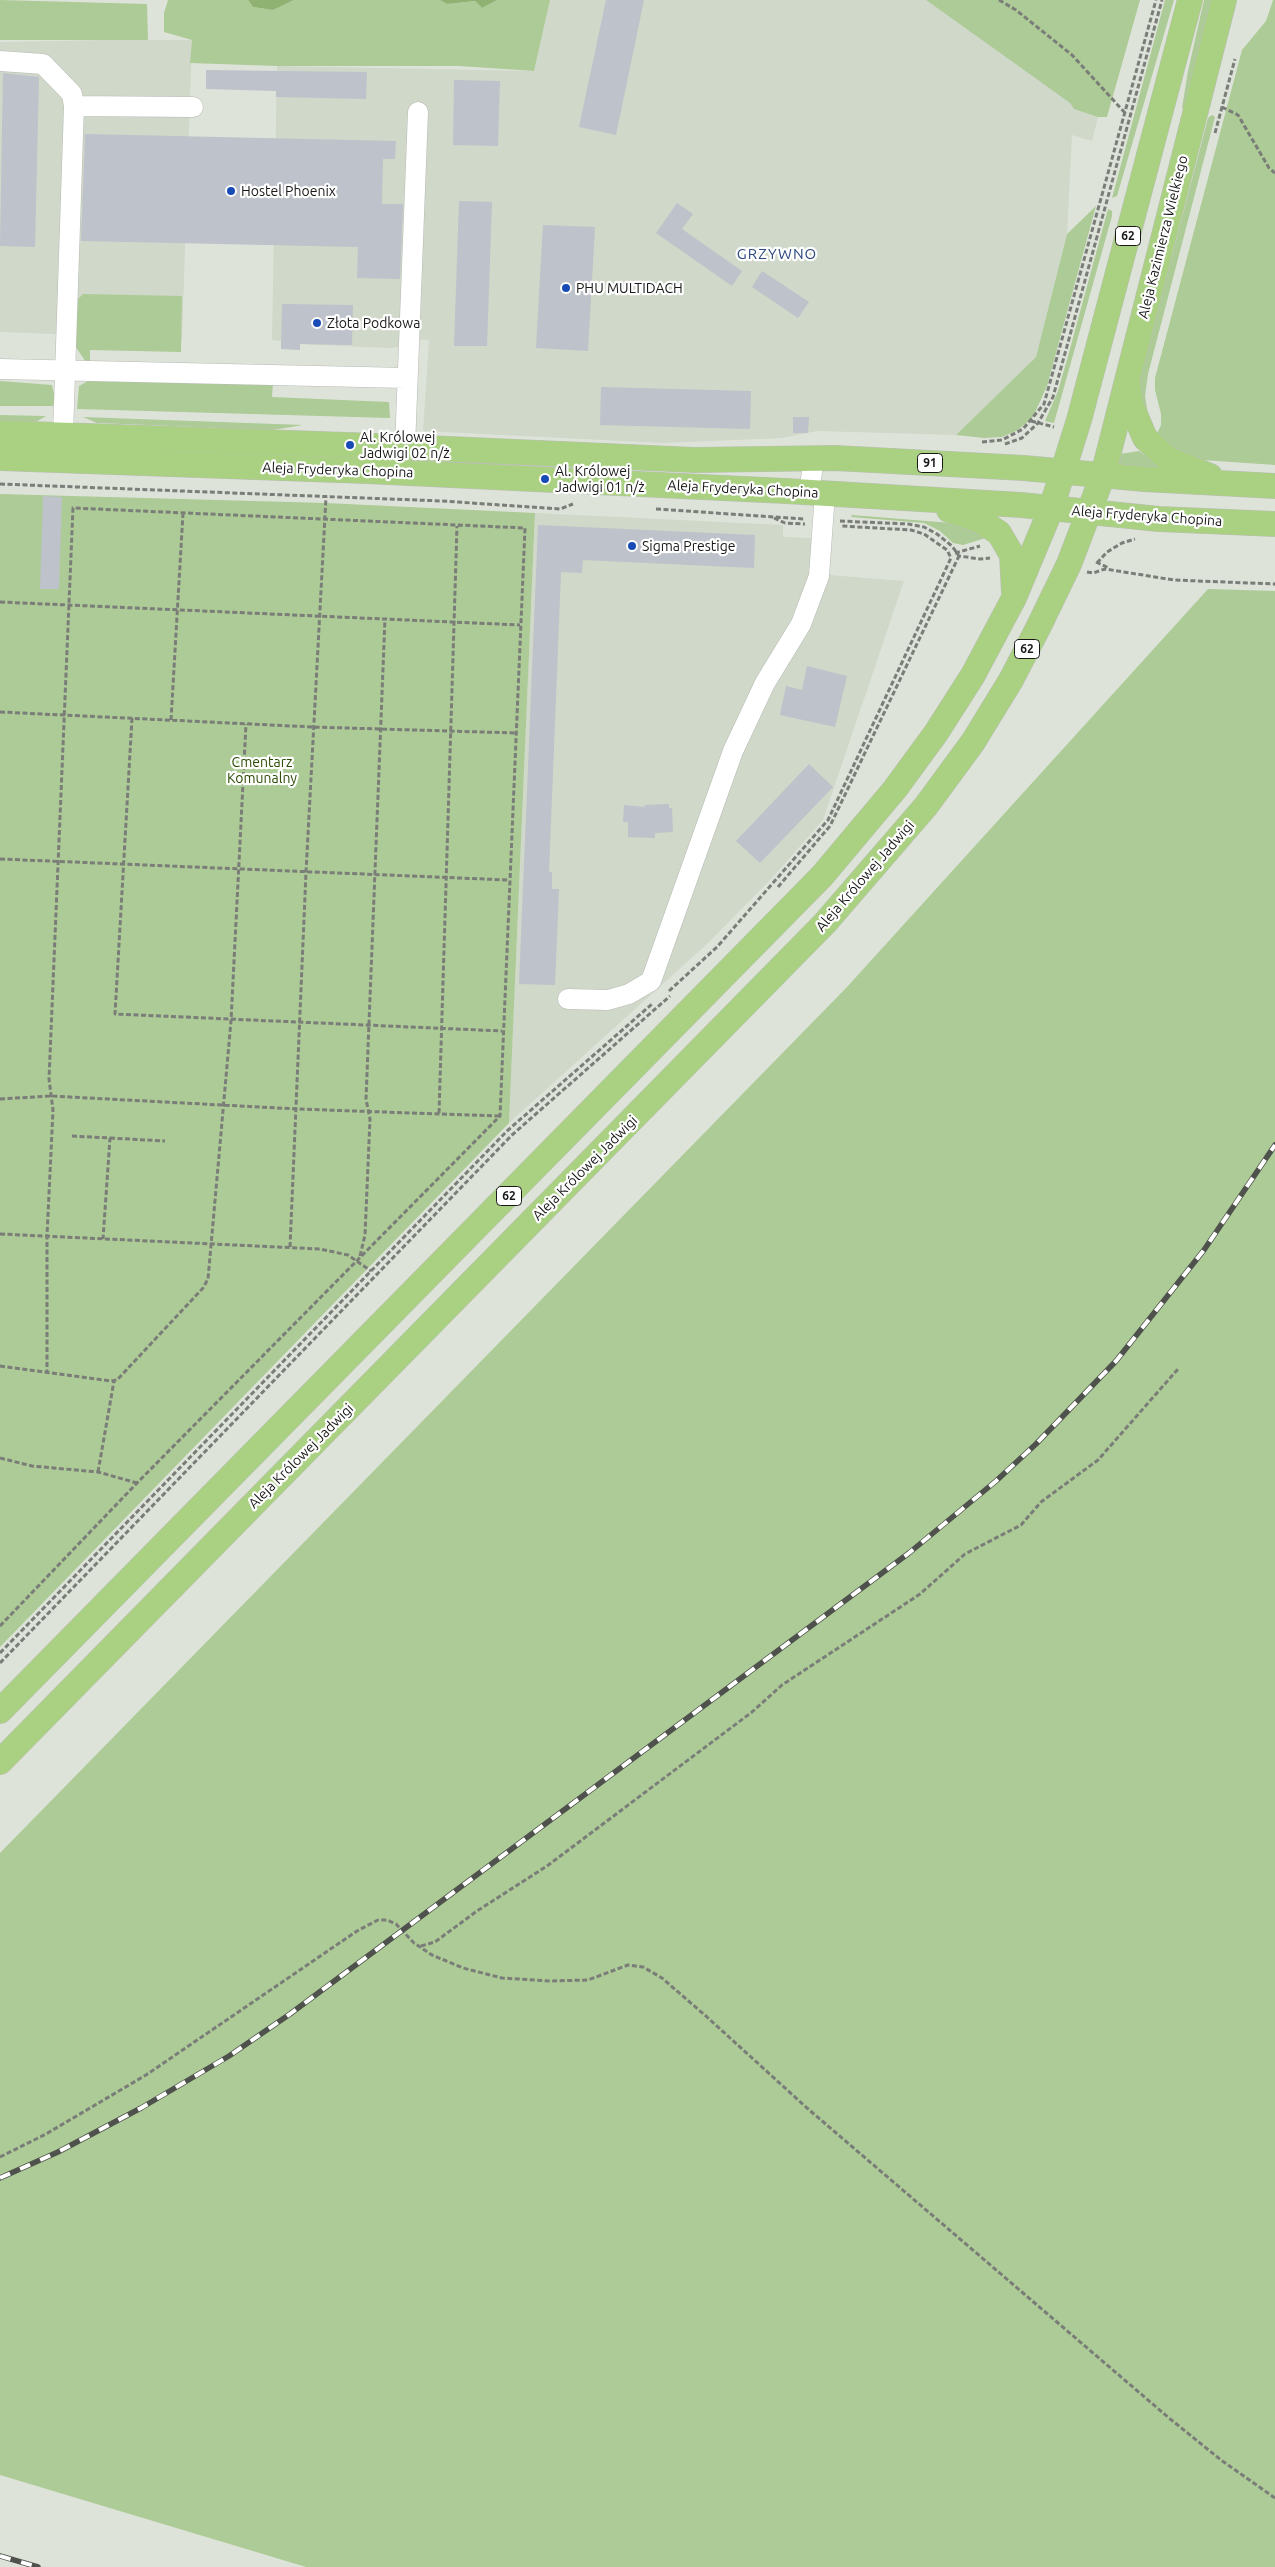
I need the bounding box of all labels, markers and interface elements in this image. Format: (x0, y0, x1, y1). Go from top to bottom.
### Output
street label: Aleja Kazimierza Wielkiego (1135, 154, 1191, 320)
place label: Hostel Phoenix (241, 183, 336, 199)
marker: Hostel Phoenix (225, 185, 237, 197)
road number: 62 (1116, 227, 1140, 246)
district label: GRZYWNO (736, 245, 818, 263)
place label: PHU MULTIDACH (576, 280, 683, 296)
marker: PHU MULTIDACH (560, 282, 572, 294)
place label: Złota Podkowa (327, 315, 420, 331)
marker: Złota Podkowa (311, 317, 323, 329)
place label: Al. Królowej Jadwigi 02 n/ż (360, 429, 450, 462)
marker: Al. Królowej Jadwigi 02 n/ż (344, 439, 356, 451)
road number: 91 (918, 453, 942, 472)
street label: Aleja Fryderyka Chopina (262, 459, 414, 481)
place label: Al. Królowej Jadwigi 01 n/ż (555, 463, 645, 496)
marker: Al. Królowej Jadwigi 01 n/ż (539, 473, 551, 485)
street label: Aleja Fryderyka Chopina (667, 477, 819, 501)
street label: Aleja Fryderyka Chopina (1071, 502, 1223, 530)
place label: Sigma Prestige (642, 538, 735, 554)
marker: Sigma Prestige (626, 540, 638, 552)
road number: 62 (1014, 640, 1040, 659)
park label: Cmentarz Komunalny (227, 754, 297, 786)
street label: Aleja Królowej Jadwigi (812, 817, 918, 935)
street label: Aleja Królowej Jadwigi (529, 1112, 641, 1224)
road number: 62 (496, 1186, 522, 1206)
street label: Aleja Królowej Jadwigi (245, 1400, 357, 1512)

